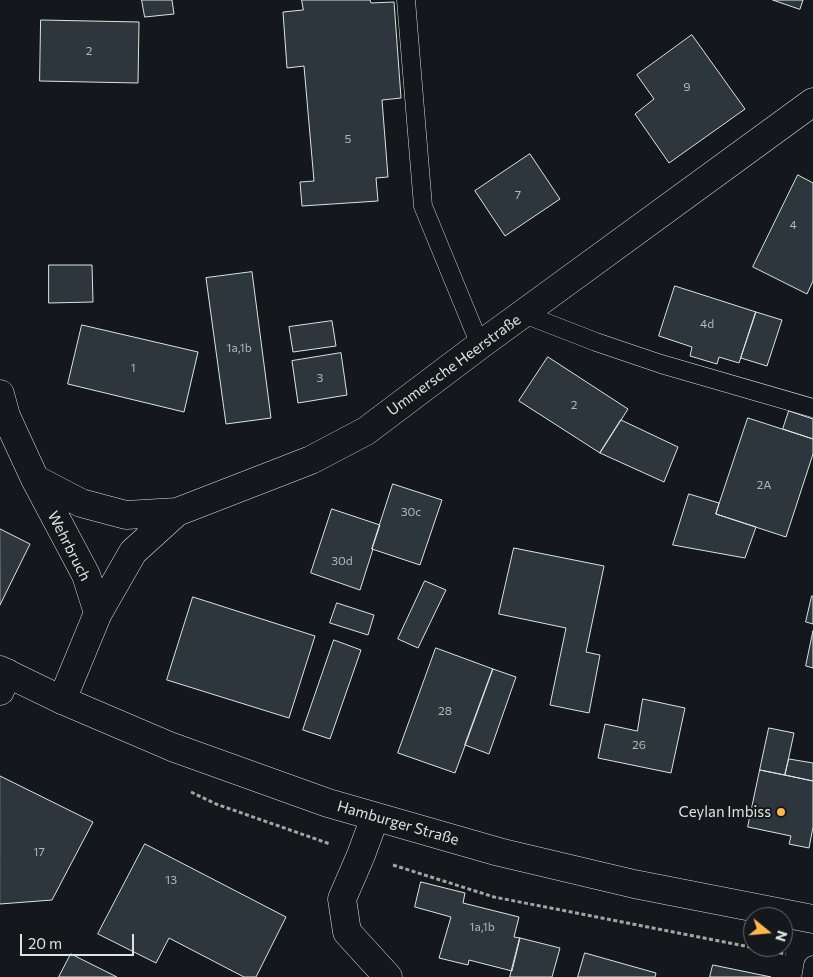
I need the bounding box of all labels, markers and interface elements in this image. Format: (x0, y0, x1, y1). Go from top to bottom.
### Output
house number: 2 (86, 44, 92, 58)
house number: 9 (683, 80, 691, 94)
house number: 5 (345, 132, 351, 146)
house number: 7 (515, 188, 521, 202)
house number: 4 (789, 218, 797, 232)
street label: Ummersche Heerstraße (384, 310, 524, 420)
house number: 4d (700, 317, 714, 331)
house number: 1a,1b (226, 341, 252, 355)
house number: 1 (130, 361, 136, 375)
house number: 3 (317, 371, 323, 385)
house number: 2 (571, 398, 577, 412)
house number: 2A (757, 478, 771, 492)
house number: 30c (401, 505, 421, 519)
street label: Wehrbruch (44, 508, 94, 584)
house number: 30d (331, 554, 353, 568)
house number: 28 (438, 704, 452, 718)
house number: 26 (632, 738, 646, 752)
street label: Hamburger Straße (335, 797, 461, 849)
place label: Ceylan Imbiss (678, 803, 771, 821)
marker: Ceylan Imbiss (775, 806, 787, 818)
house number: 17 (33, 845, 45, 859)
house number: 13 (165, 873, 177, 887)
north arrow (743, 907, 793, 957)
house number: 1a,1b (469, 920, 495, 934)
scale bar (22, 924, 136, 956)
text: N (772, 929, 792, 944)
text: 20 m (28, 934, 62, 952)

